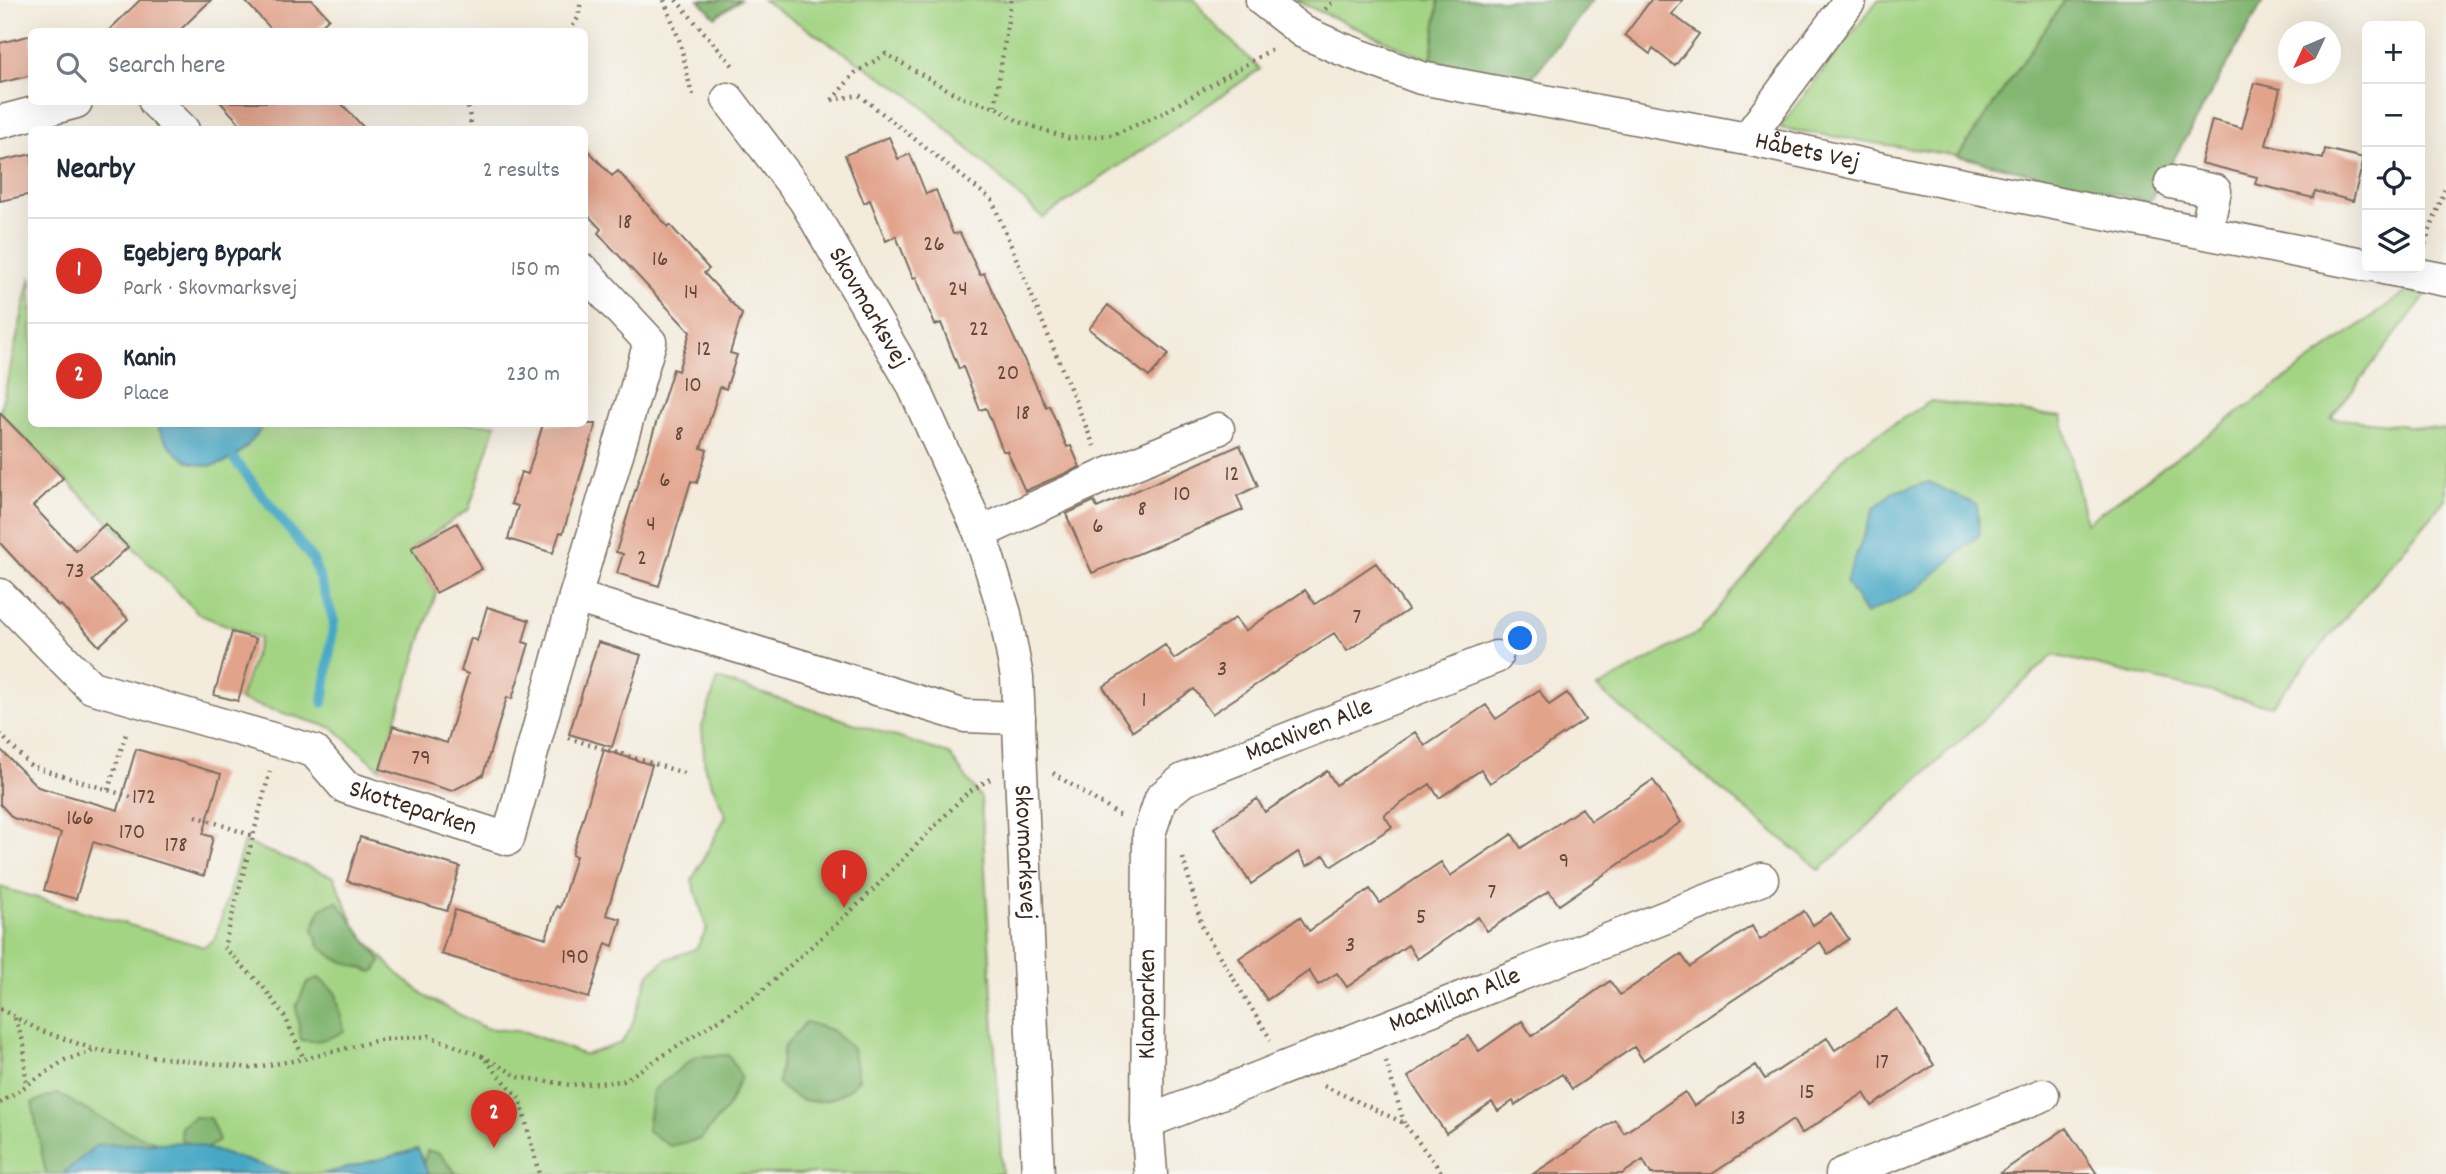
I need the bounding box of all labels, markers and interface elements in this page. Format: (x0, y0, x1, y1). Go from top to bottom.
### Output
north arrow (2278, 21, 2341, 84)
map controls (2362, 21, 2425, 273)
button: + (2362, 21, 2425, 84)
search box (28, 28, 588, 105)
icon: search (52, 48, 90, 86)
text: Search here (108, 48, 226, 85)
button: − (2362, 84, 2425, 147)
street label: Håbets Vej (1751, 123, 1863, 182)
button: locate (2362, 147, 2425, 210)
text: Nearby (56, 150, 134, 193)
text: 2 results (483, 155, 560, 188)
house number: 18 (618, 207, 632, 240)
button: layers (2362, 210, 2425, 273)
house number: 26 (923, 229, 945, 262)
text: Egebjerg Bypark (123, 236, 281, 273)
street label: Skovmarksvej (818, 240, 918, 376)
house number: 16 (652, 244, 668, 277)
text: 1 (76, 254, 82, 287)
text: 150 m (511, 254, 560, 287)
text: Park · Skovmarksvej (123, 273, 297, 306)
house number: 24 (948, 274, 968, 307)
house number: 14 (684, 277, 698, 310)
house number: 22 (969, 314, 989, 347)
house number: 12 (696, 334, 712, 367)
text: Kanin (123, 341, 176, 378)
house number: 20 (997, 358, 1019, 391)
text: 2 (74, 359, 84, 392)
text: 230 m (506, 359, 560, 392)
house number: 10 (684, 370, 702, 403)
text: Place (123, 378, 169, 411)
house number: 18 (1016, 398, 1030, 431)
house number: 8 (674, 419, 684, 452)
house number: 12 (1224, 459, 1240, 492)
house number: 6 (659, 465, 671, 498)
house number: 10 (1173, 479, 1191, 512)
house number: 8 (1137, 494, 1147, 527)
house number: 4 (646, 509, 656, 542)
house number: 6 (1092, 511, 1104, 544)
house number: 2 (637, 543, 647, 576)
house number: 73 (65, 556, 85, 589)
house number: 7 (1353, 602, 1361, 635)
your location (1503, 621, 1537, 655)
house number: 3 (1217, 654, 1227, 687)
house number: 1 (1141, 685, 1147, 718)
street label: MacNiven Alle (1240, 689, 1378, 772)
house number: 79 (411, 743, 431, 776)
street label: Skotteparken (344, 771, 481, 846)
house number: 172 (132, 782, 156, 815)
street label: Skovmarksvej (1003, 784, 1046, 921)
house number: 166 (66, 803, 94, 836)
house number: 170 (119, 817, 145, 850)
house number: 178 (164, 830, 188, 863)
house number: 9 (1559, 846, 1569, 879)
pin: 1 (821, 850, 867, 908)
house number: 7 (1488, 877, 1496, 910)
house number: 5 (1416, 902, 1426, 935)
house number: 3 (1345, 930, 1355, 963)
house number: 190 (561, 942, 589, 975)
street label: Klanparken (1129, 949, 1167, 1060)
street label: MacMillan Alle (1384, 958, 1526, 1043)
house number: 17 (1875, 1047, 1889, 1080)
house number: 15 (1799, 1077, 1815, 1110)
pin: 2 (471, 1090, 517, 1148)
house number: 13 (1730, 1103, 1746, 1136)

